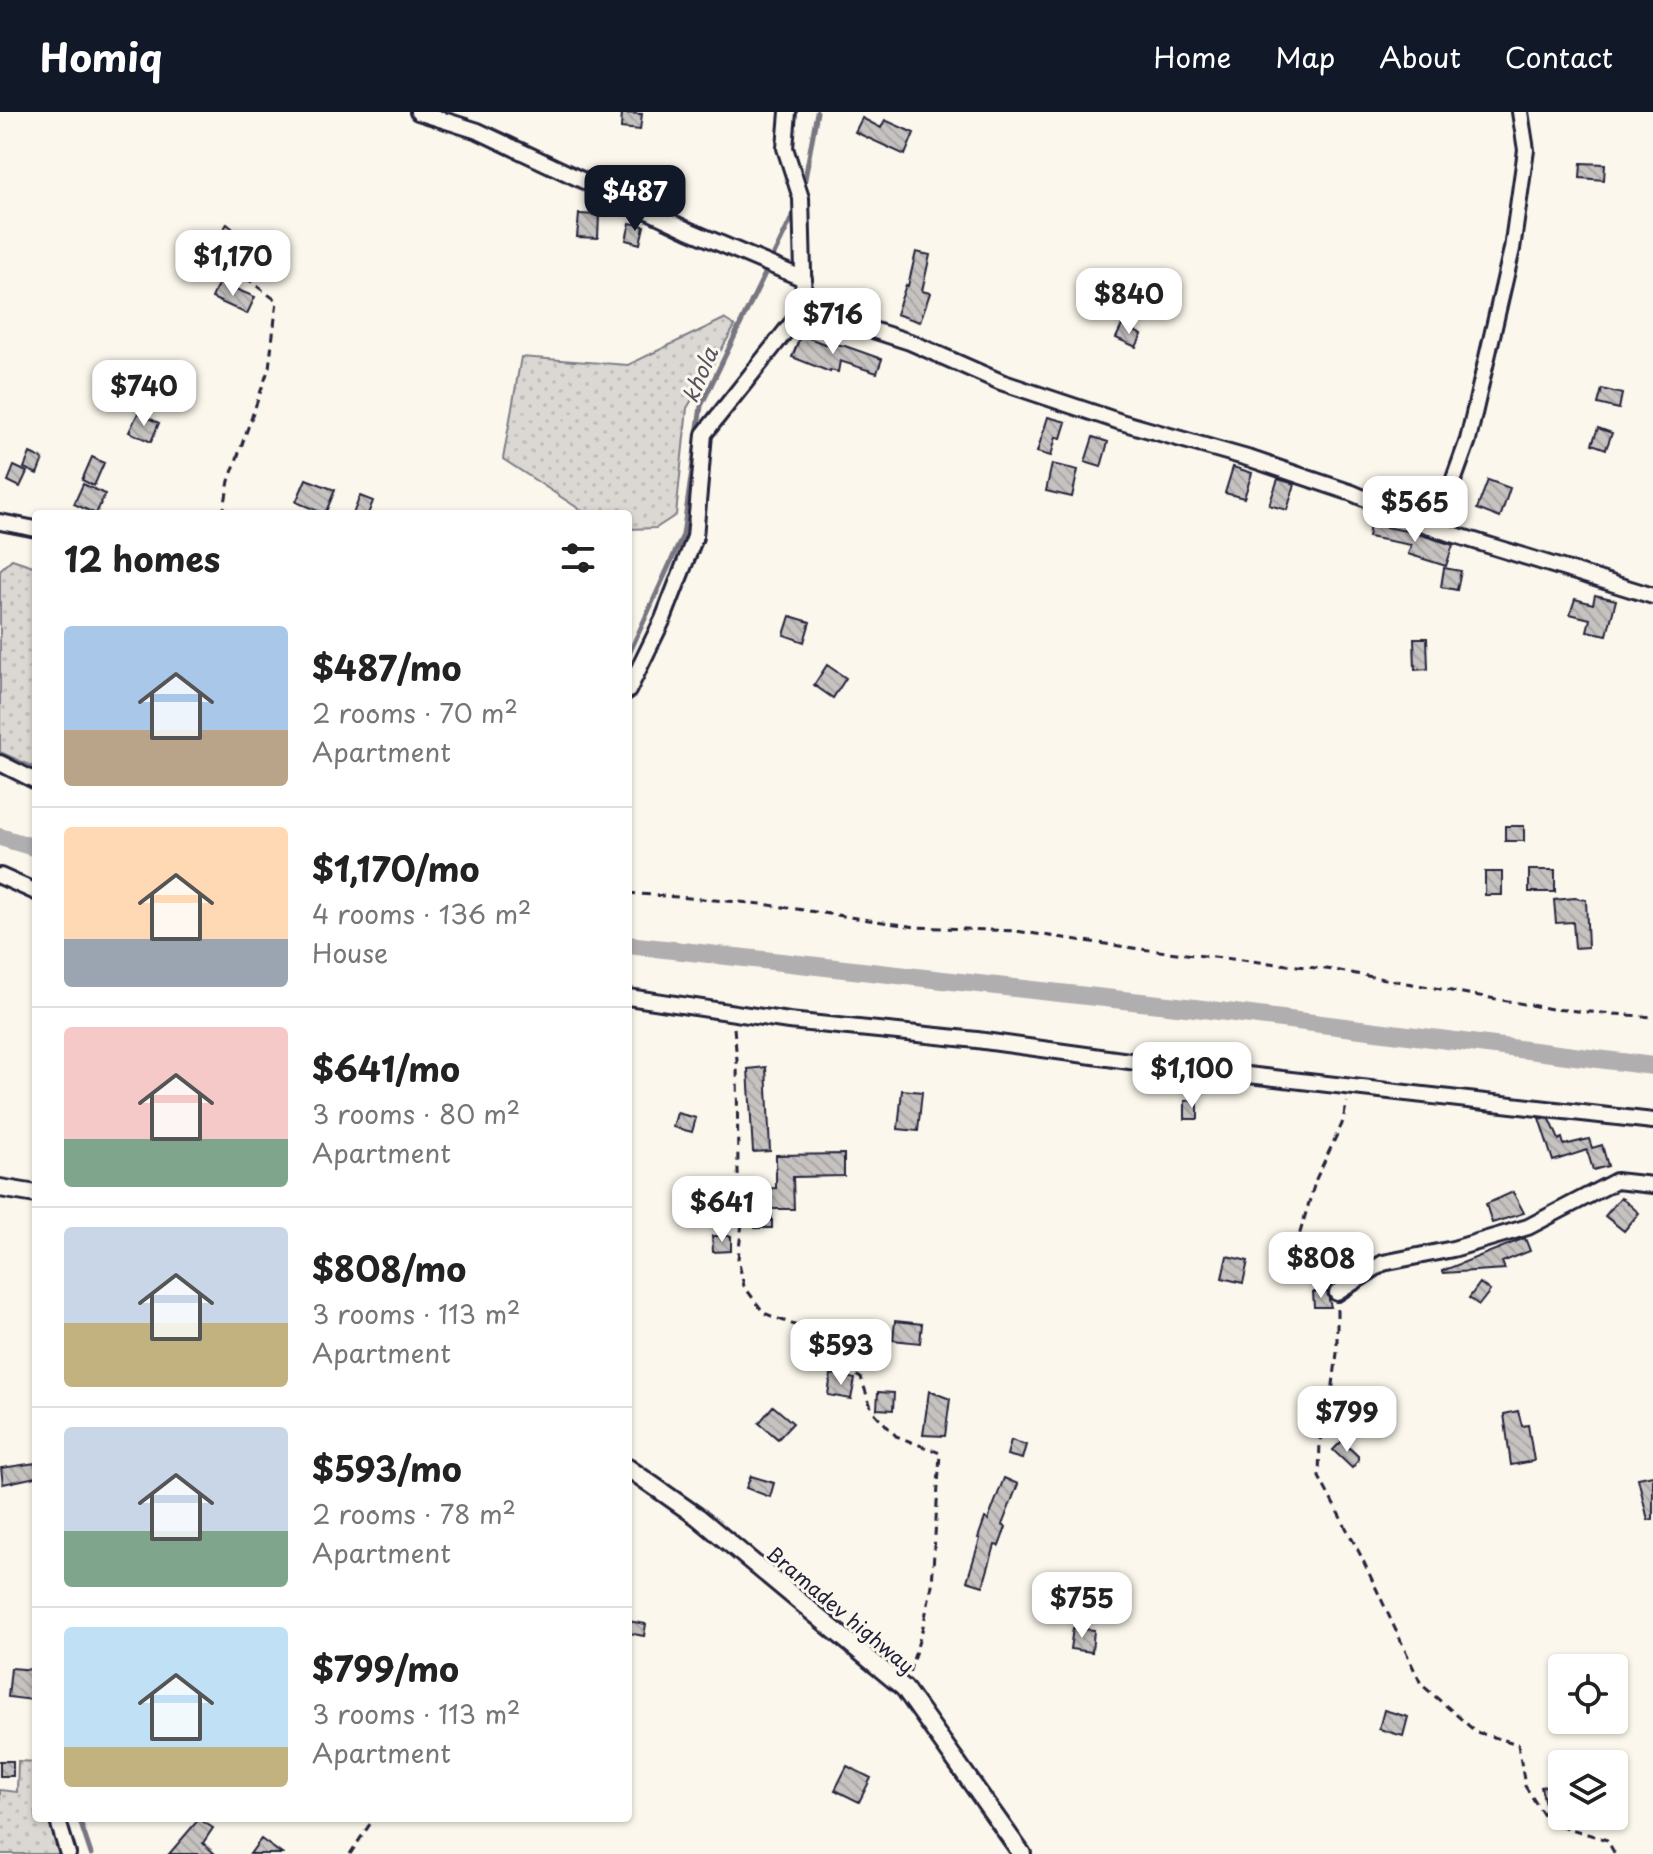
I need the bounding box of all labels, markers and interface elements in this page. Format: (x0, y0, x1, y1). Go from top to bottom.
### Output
text: Homiq (40, 28, 162, 85)
text: Home (1153, 35, 1231, 78)
text: Map (1275, 35, 1335, 78)
text: About (1379, 35, 1461, 78)
text: Contact (1505, 35, 1613, 78)
pin: $487 (588, 165, 682, 233)
text: $487 (603, 171, 668, 210)
pin: $1,170 (168, 230, 298, 298)
text: $1,170 (193, 236, 273, 275)
pin: $840 (1082, 268, 1176, 336)
text: $840 (1094, 274, 1164, 313)
pin: $716 (786, 288, 880, 356)
text: $716 (803, 294, 863, 333)
water label: khola (672, 340, 725, 407)
pin: $740 (97, 360, 191, 428)
text: $740 (110, 366, 178, 405)
pin: $565 (1368, 476, 1462, 544)
text: $565 (1381, 482, 1449, 521)
text: 12 homes (64, 532, 220, 584)
icon: filters (556, 536, 600, 580)
text: $487/mo (312, 641, 461, 693)
icon: home (128, 658, 224, 754)
text: 2 rooms · 70 m² (312, 693, 518, 732)
text: Apartment (312, 732, 451, 771)
text: $1,170/mo (312, 842, 480, 894)
icon: home (128, 859, 224, 955)
text: 4 rooms · 136 m² (312, 894, 532, 933)
text: House (312, 933, 388, 972)
text: $641/mo (312, 1042, 460, 1094)
pin: $1,100 (1127, 1042, 1257, 1110)
text: $1,100 (1150, 1048, 1234, 1087)
icon: home (128, 1059, 224, 1155)
text: 3 rooms · 80 m² (312, 1094, 520, 1133)
text: Apartment (312, 1133, 451, 1172)
pin: $641 (675, 1176, 769, 1244)
text: $641 (690, 1182, 754, 1221)
pin: $808 (1274, 1232, 1368, 1300)
text: $808 (1287, 1238, 1355, 1277)
text: $808/mo (312, 1242, 466, 1294)
icon: home (128, 1259, 224, 1355)
text: 3 rooms · 113 m² (312, 1294, 520, 1333)
pin: $593 (794, 1319, 888, 1387)
text: $593 (808, 1325, 874, 1364)
text: Apartment (312, 1333, 451, 1372)
pin: $799 (1300, 1386, 1394, 1454)
text: $799 (1315, 1392, 1379, 1431)
text: $593/mo (312, 1442, 462, 1494)
icon: home (128, 1459, 224, 1555)
text: 2 rooms · 78 m² (312, 1494, 516, 1533)
text: Apartment (312, 1533, 451, 1572)
street label: Bramadev highway (760, 1538, 921, 1680)
pin: $755 (1035, 1572, 1129, 1640)
text: $755 (1050, 1578, 1114, 1617)
text: $799/mo (312, 1642, 459, 1694)
map controls (1548, 1654, 1628, 1830)
button: locate (1548, 1654, 1628, 1734)
icon: home (128, 1659, 224, 1755)
text: 3 rooms · 113 m² (312, 1694, 520, 1733)
text: Apartment (312, 1733, 451, 1772)
button: layers (1548, 1750, 1628, 1830)

